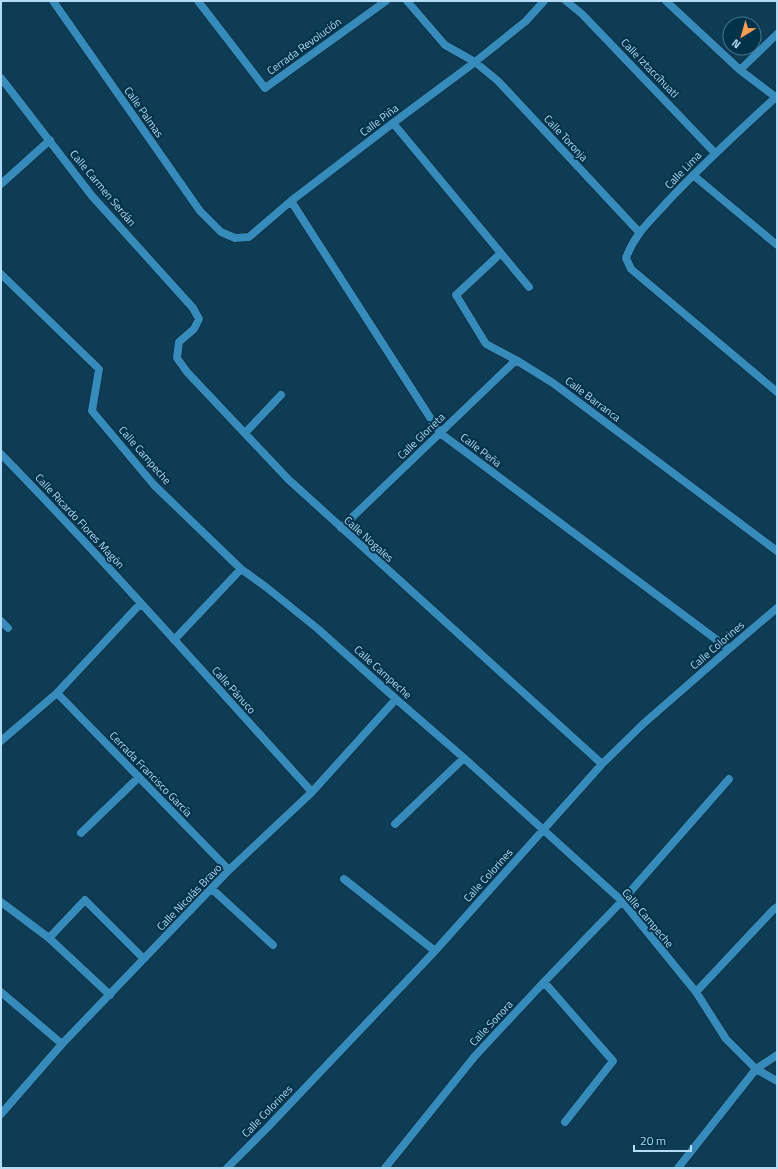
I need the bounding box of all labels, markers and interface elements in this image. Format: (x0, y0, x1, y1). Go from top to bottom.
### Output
street label: Cerrada Revolución (263, 13, 345, 79)
north arrow (722, 16, 762, 56)
street label: Calle Iztaccíhuatl (617, 35, 683, 101)
text: N (728, 35, 744, 53)
street label: Calle Palmas (121, 83, 167, 141)
street label: Calle Piña (356, 100, 402, 140)
street label: Calle Toronja (540, 111, 592, 165)
street label: Calle Carmen Serdán (66, 146, 140, 230)
street label: Calle Lima (661, 147, 705, 192)
street label: Calle Barranca (562, 373, 625, 426)
street label: Calle Glorieta (394, 409, 449, 463)
street label: Calle Campeche (115, 422, 175, 488)
street label: Calle Peña (457, 429, 505, 471)
street label: Calle Ricardo Flores Magón (32, 470, 128, 572)
street label: Calle Nogales (341, 512, 397, 566)
street label: Calle Colorines (686, 617, 748, 673)
street label: Calle Campeche (351, 642, 416, 703)
street label: Calle Pánuco (208, 663, 260, 717)
street label: Cerrada Francisco García (106, 728, 196, 821)
street label: Calle Colorines (460, 845, 516, 905)
street label: Calle Nicolás Bravo (153, 860, 225, 934)
street label: Calle Campeche (618, 885, 678, 951)
street label: Calle Sonora (466, 996, 517, 1049)
street label: Calle Colorines (238, 1081, 296, 1141)
scale bar (634, 1127, 691, 1153)
text: 20 m (640, 1131, 666, 1150)

